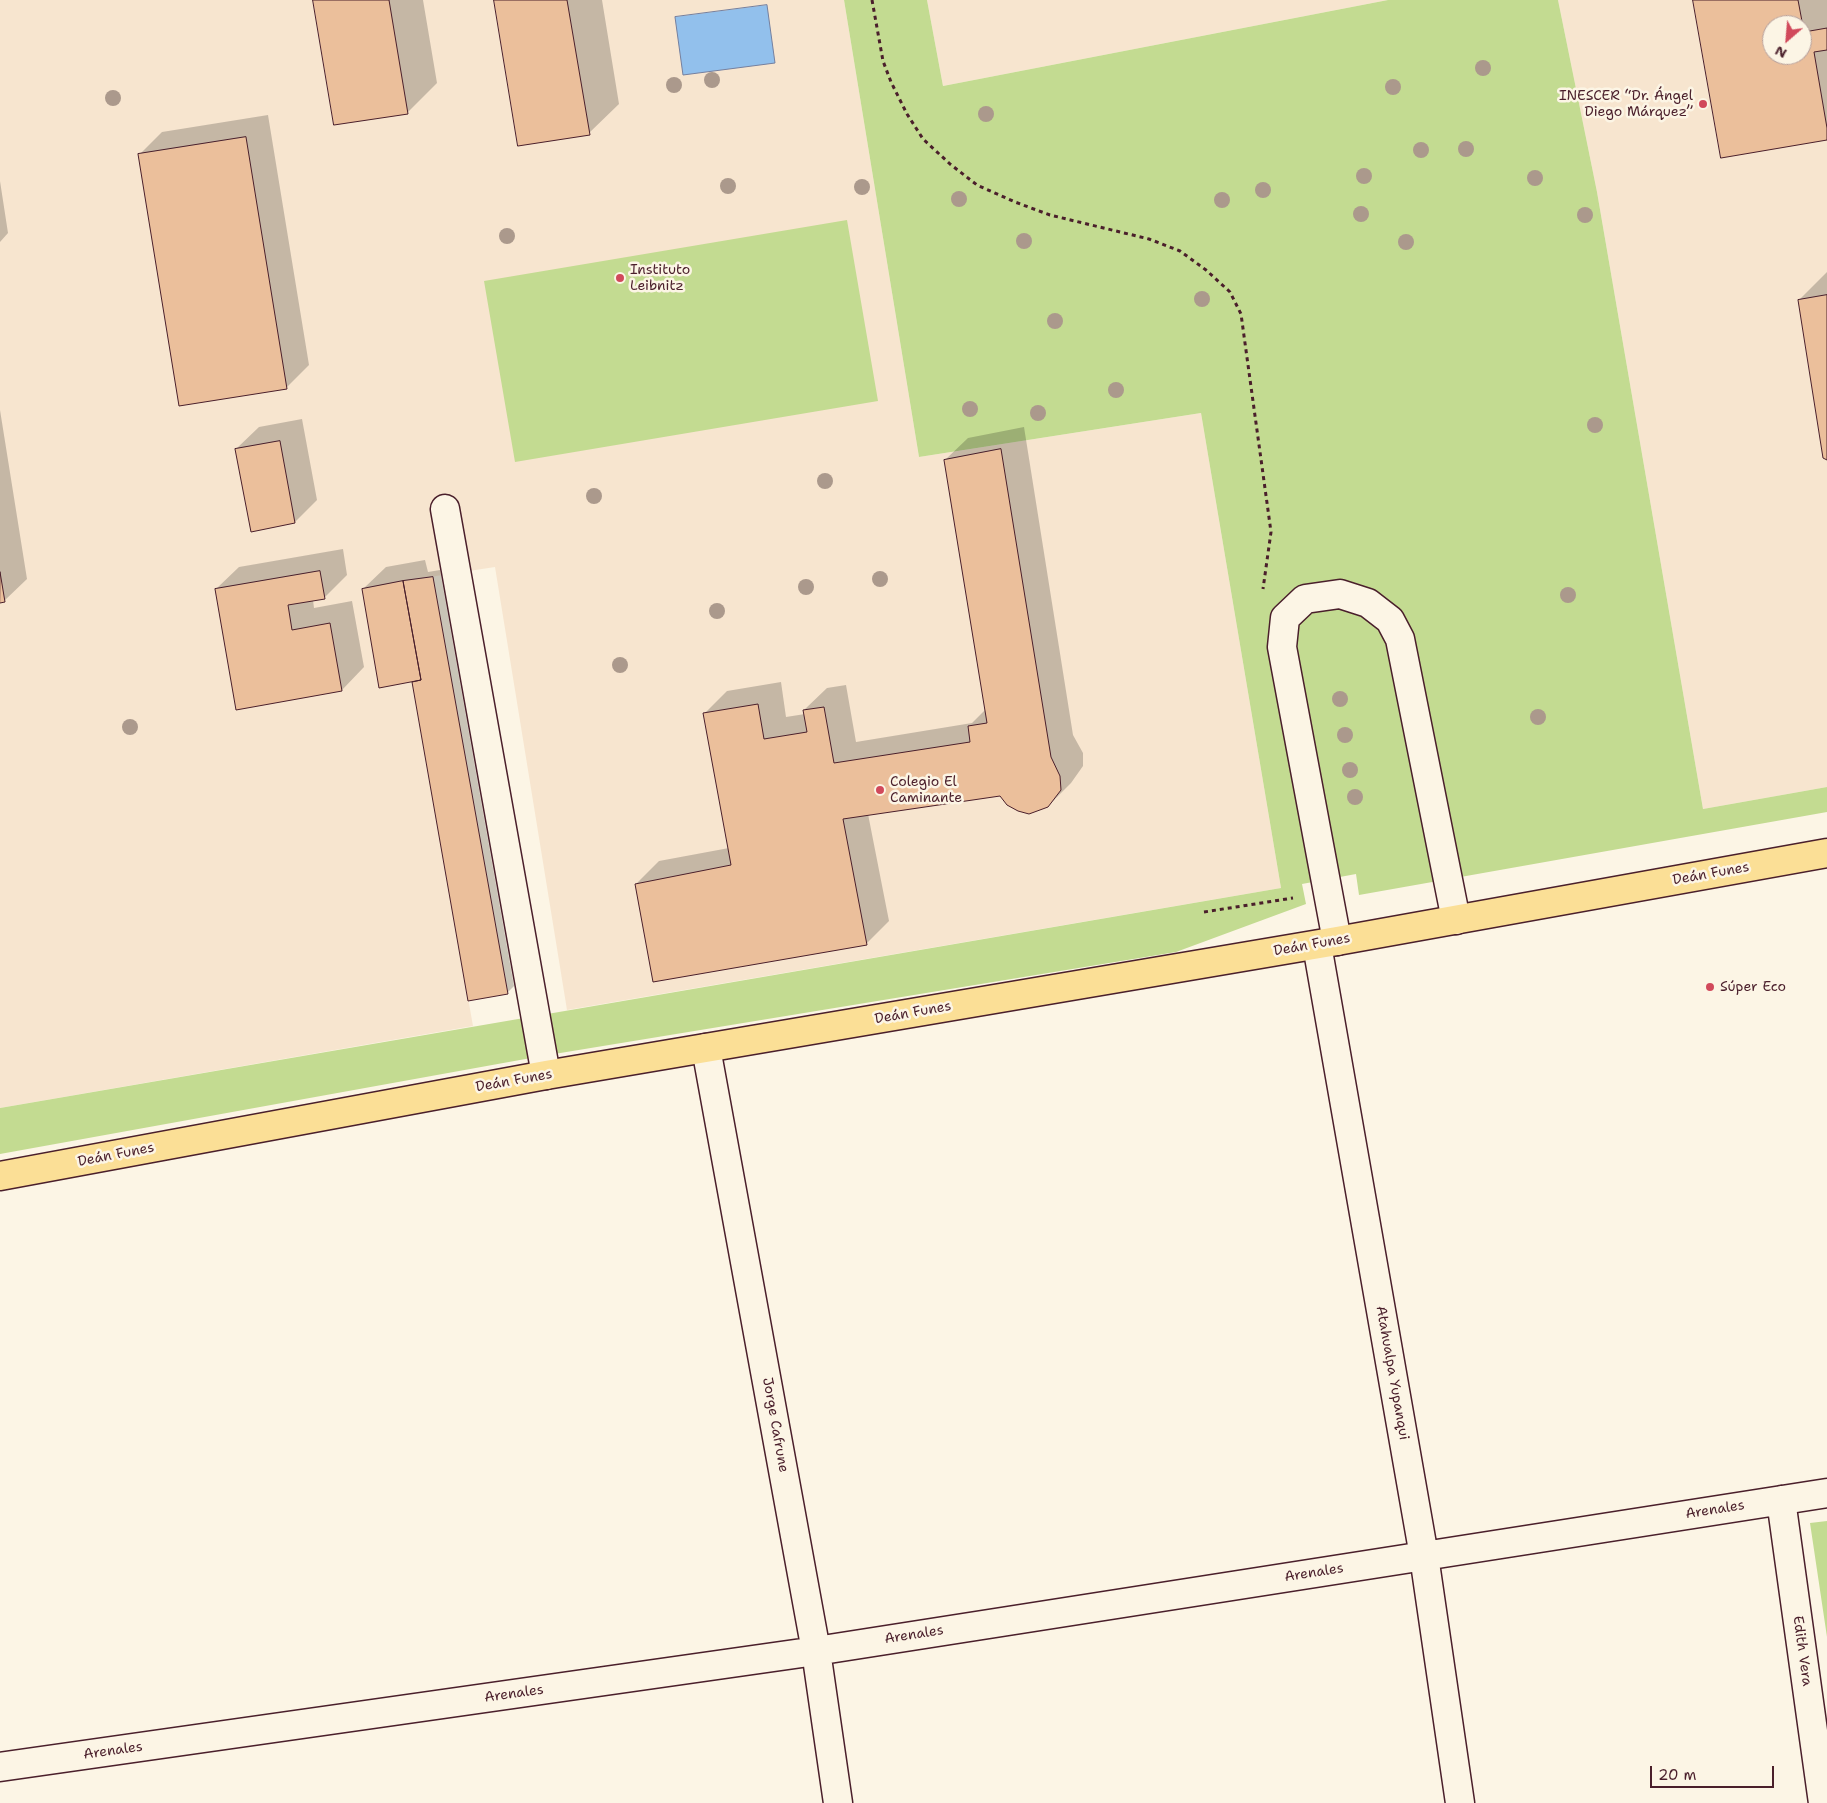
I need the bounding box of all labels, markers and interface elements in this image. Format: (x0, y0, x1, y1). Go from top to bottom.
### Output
north arrow (1762, 15, 1812, 65)
text: N (1772, 42, 1790, 63)
place label: INESCER “Dr. Ángel Diego Márquez” (1559, 88, 1693, 120)
marker: INESCER “Dr. Ángel Diego Márquez” (1697, 98, 1709, 110)
place label: Instituto Leibnitz (630, 262, 690, 294)
marker: Instituto Leibnitz (614, 272, 626, 284)
place label: Colegio El Caminante (890, 774, 962, 806)
marker: Colegio El Caminante (874, 784, 886, 796)
street label: Deán Funes (1671, 859, 1751, 889)
street label: Deán Funes (1272, 930, 1352, 960)
place label: Súper Eco (1720, 979, 1786, 995)
marker: Súper Eco (1704, 981, 1716, 993)
street label: Deán Funes (873, 998, 953, 1028)
street label: Deán Funes (474, 1066, 554, 1096)
street label: Deán Funes (76, 1139, 156, 1171)
street label: Atahualpa Yupanqui (1372, 1305, 1412, 1441)
street label: Jorge Cafrune (758, 1376, 792, 1474)
street label: Arenales (1684, 1497, 1746, 1523)
street label: Arenales (1283, 1560, 1345, 1586)
street label: Edith Vera (1789, 1615, 1815, 1687)
street label: Arenales (883, 1622, 945, 1648)
street label: Arenales (483, 1682, 545, 1706)
street label: Arenales (82, 1739, 144, 1763)
scale bar (1652, 1756, 1776, 1788)
text: 20 m (1658, 1765, 1697, 1785)

